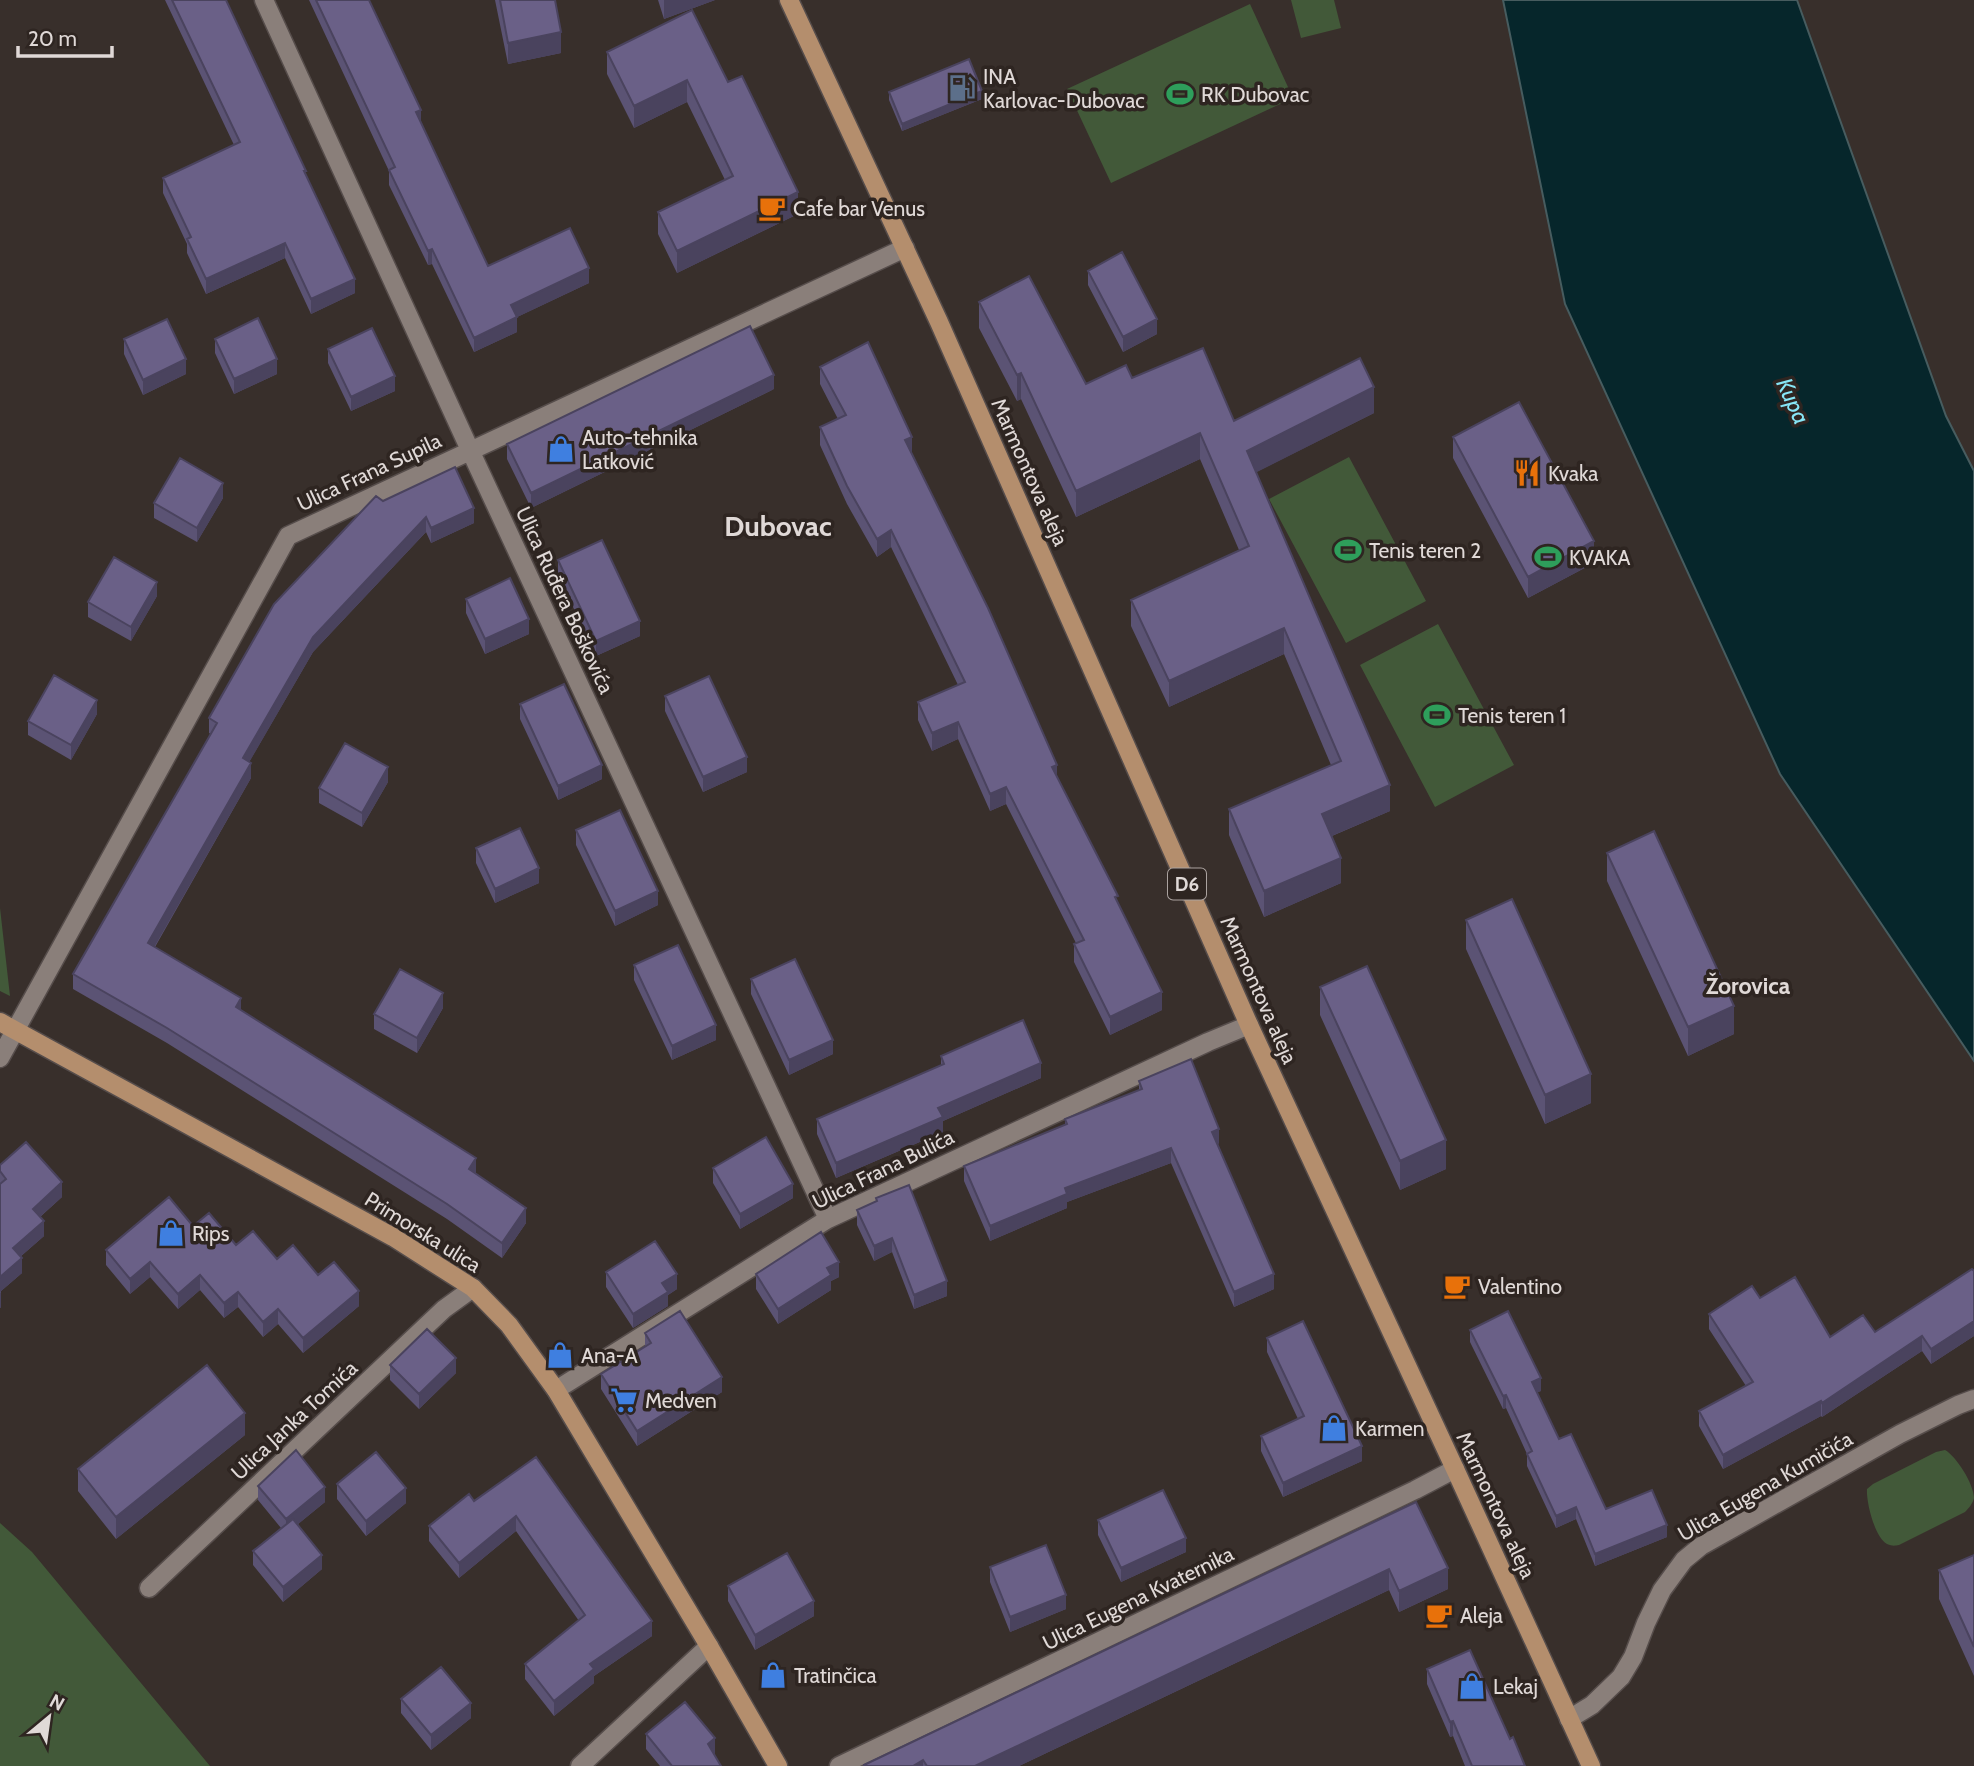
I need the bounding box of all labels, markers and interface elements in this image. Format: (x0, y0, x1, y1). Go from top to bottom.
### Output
scale bar (18, 14, 112, 58)
text: 20 m (28, 26, 77, 51)
place label: INA Karlovac-Dubovac (983, 64, 1145, 113)
fuel station icon: INA Karlovac-Dubovac (947, 73, 977, 103)
sports icon: RK Dubovac (1165, 79, 1195, 109)
place label: RK Dubovac (1201, 82, 1309, 107)
cafe icon: Cafe bar Venus (757, 193, 787, 223)
place label: Cafe bar Venus (793, 196, 925, 221)
water label: Kupa (1770, 373, 1816, 429)
street label: Marmontova aleja (985, 394, 1074, 550)
place label: Auto-tehnika Latković (582, 425, 698, 474)
street label: Ulica Frana Supila (293, 428, 445, 516)
shop icon: Auto-tehnika Latković (546, 434, 576, 464)
restaurant icon: Kvaka (1512, 458, 1542, 488)
place label: Kvaka (1548, 461, 1598, 486)
street label: Ulica Ruđera Boškovića (511, 503, 619, 697)
district label: Dubovac (724, 509, 832, 543)
sports icon: Tenis teren 2 (1333, 535, 1363, 565)
place label: Tenis teren 2 (1369, 538, 1481, 563)
sports icon: KVAKA (1533, 542, 1563, 572)
place label: KVAKA (1569, 545, 1630, 570)
sports icon: Tenis teren 1 (1422, 700, 1452, 730)
place label: Tenis teren 1 (1458, 703, 1566, 728)
road number: D6 (1168, 869, 1206, 900)
street label: Marmontova aleja (1214, 912, 1303, 1068)
district label: Žorovica (1706, 972, 1791, 1000)
street label: Ulica Frana Bulića (808, 1124, 958, 1214)
street label: Primorska ulica (360, 1186, 486, 1278)
shop icon: Rips (156, 1218, 186, 1248)
place label: Rips (192, 1221, 230, 1246)
cafe icon: Valentino (1442, 1271, 1472, 1301)
place label: Valentino (1478, 1274, 1562, 1299)
shop icon: Ana-A (545, 1340, 575, 1370)
place label: Ana-A (581, 1343, 638, 1368)
street label: Ulica Janka Tomića (226, 1355, 362, 1485)
supermarket icon: Medven (609, 1385, 639, 1415)
place label: Medven (645, 1388, 717, 1413)
shop icon: Karmen (1319, 1413, 1349, 1443)
place label: Karmen (1355, 1416, 1425, 1441)
street label: Ulica Eugena Kumičića (1673, 1426, 1857, 1546)
street label: Marmontova aleja (1450, 1428, 1541, 1583)
street label: Ulica Eugena Kvaternika (1038, 1541, 1238, 1655)
cafe icon: Aleja (1424, 1600, 1454, 1630)
place label: Aleja (1460, 1603, 1503, 1629)
shop icon: Tratinčica (758, 1660, 788, 1690)
place label: Tratinčica (794, 1663, 877, 1688)
shop icon: Lekaj (1457, 1671, 1487, 1701)
place label: Lekaj (1493, 1674, 1538, 1700)
north arrow (14, 1682, 84, 1752)
text: N (46, 1689, 68, 1716)

